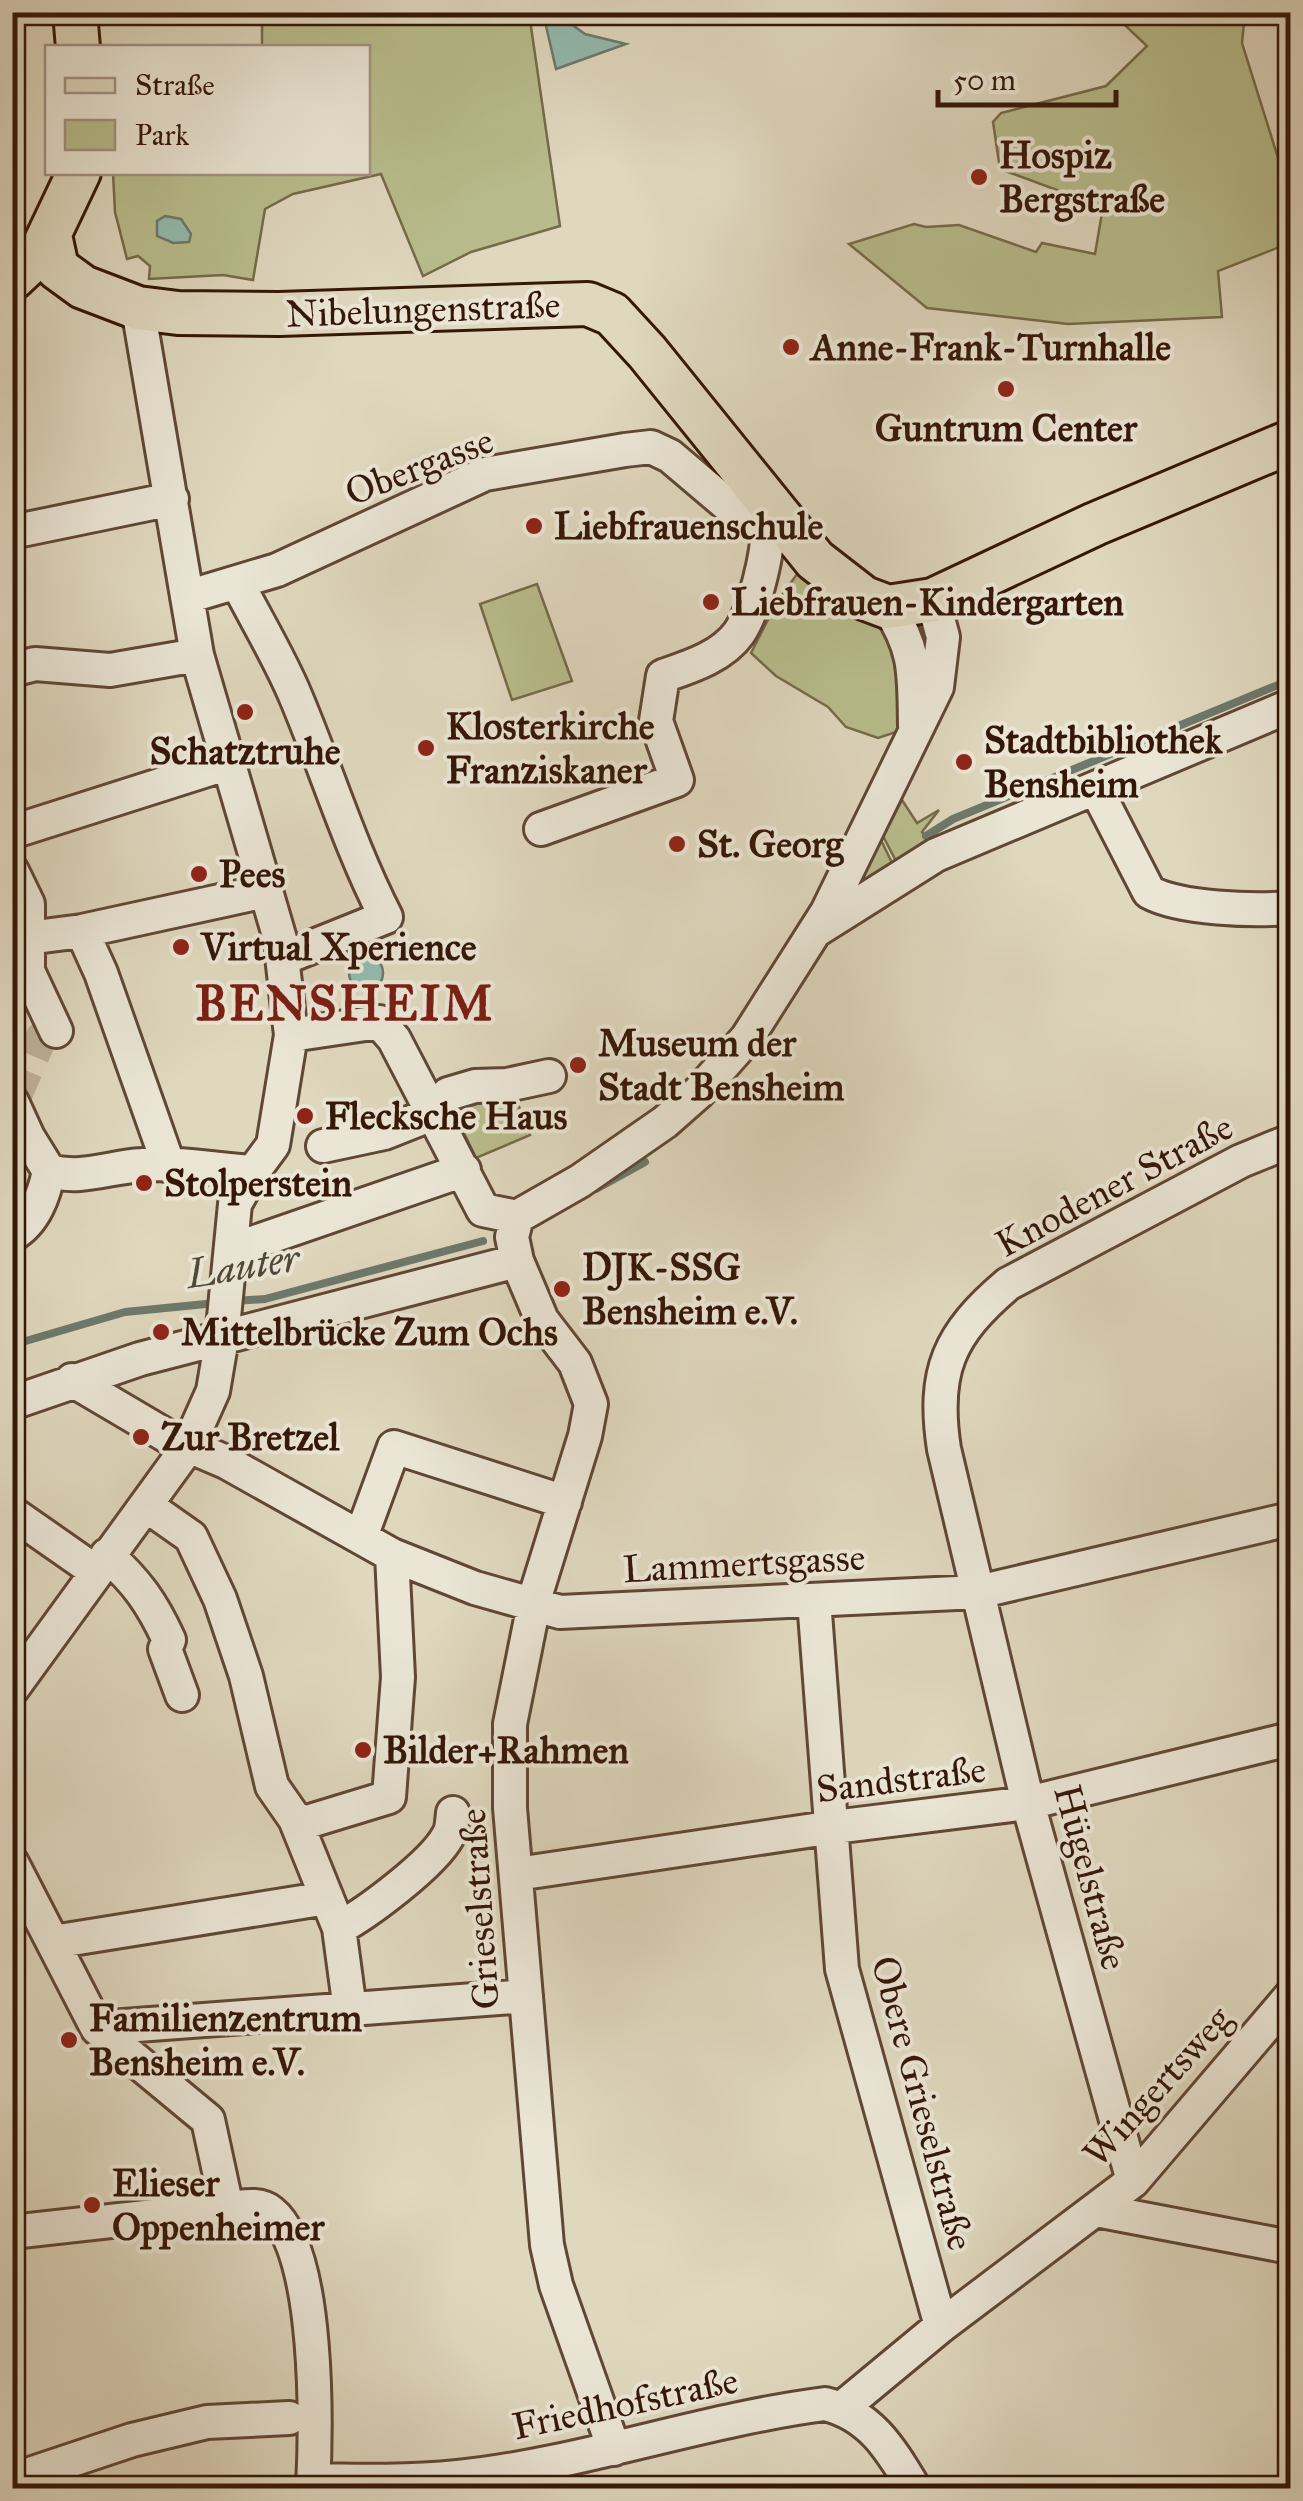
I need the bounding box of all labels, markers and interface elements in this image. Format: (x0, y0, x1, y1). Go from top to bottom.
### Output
legend (45, 45, 370, 175)
scale bar (938, 45, 1116, 107)
text: 50 m (953, 62, 1016, 98)
text: Straße (135, 67, 215, 103)
text: Park (135, 117, 189, 153)
place label: Hospiz Bergstraße (999, 132, 1165, 222)
marker: Hospiz Bergstraße (968, 166, 990, 188)
street label: Nibelungenstraße (285, 281, 561, 337)
place label: Anne-Frank-Turnhalle (809, 324, 1171, 370)
marker: Anne-Frank-Turnhalle (780, 336, 802, 358)
marker: Guntrum Center (995, 378, 1017, 400)
place label: Guntrum Center (875, 405, 1138, 451)
street label: Obergasse (338, 417, 500, 515)
place label: Liebfrauenschule (554, 503, 823, 549)
marker: Liebfrauenschule (523, 515, 545, 537)
place label: Liebfrauen-Kindergarten (731, 579, 1124, 625)
marker: Liebfrauen-Kindergarten (700, 591, 722, 613)
marker: Schatztruhe (234, 701, 256, 723)
place label: Klosterkirche Franziskaner (446, 703, 655, 793)
place label: Stadtbibliothek Bensheim (984, 717, 1224, 807)
place label: Schatztruhe (149, 728, 341, 774)
marker: Klosterkirche Franziskaner (415, 737, 437, 759)
marker: Stadtbibliothek Bensheim (953, 751, 975, 773)
place label: St. Georg (697, 821, 845, 867)
marker: St. Georg (666, 833, 688, 855)
place label: Pees (219, 851, 285, 897)
marker: Pees (188, 863, 210, 885)
place label: Virtual Xperience (200, 924, 477, 970)
marker: Virtual Xperience (170, 936, 192, 958)
district label: BENSHEIM (195, 974, 495, 1033)
place label: Museum der Stadt Bensheim (598, 1020, 845, 1110)
marker: Museum der Stadt Bensheim (567, 1054, 589, 1076)
place label: Flecksche Haus (325, 1093, 568, 1139)
street label: Knodener Straße (988, 1103, 1240, 1267)
marker: Flecksche Haus (294, 1105, 316, 1127)
place label: Stolperstein (164, 1160, 353, 1206)
marker: Stolperstein (133, 1172, 155, 1194)
water label: Lauter (181, 1233, 305, 1299)
place label: DJK-SSG Bensheim e.V. (582, 1244, 798, 1334)
marker: DJK-SSG Bensheim e.V. (551, 1278, 573, 1300)
place label: Mittelbrücke Zum Ochs (181, 1309, 558, 1355)
marker: Mittelbrücke Zum Ochs (150, 1321, 172, 1343)
place label: Zur Bretzel (161, 1414, 340, 1460)
marker: Zur Bretzel (130, 1426, 152, 1448)
street label: Lammertsgasse (622, 1534, 866, 1592)
place label: Bilder+Rahmen (383, 1727, 629, 1773)
marker: Bilder+Rahmen (352, 1739, 374, 1761)
street label: Sandstraße (813, 1746, 989, 1812)
street label: Hügelstraße (1044, 1779, 1138, 1975)
street label: Grieselstraße (449, 1807, 509, 2011)
street label: Obere Grieselstraße (862, 1951, 984, 2255)
place label: Familienzentrum Bensheim e.V. (89, 1995, 362, 2085)
street label: Wingertsweg (1073, 1996, 1241, 2176)
marker: Familienzentrum Bensheim e.V. (58, 2029, 80, 2051)
place label: Elieser Oppenheimer (112, 2160, 325, 2250)
marker: Elieser Oppenheimer (81, 2194, 103, 2216)
street label: Friedhofstraße (508, 2357, 742, 2449)

